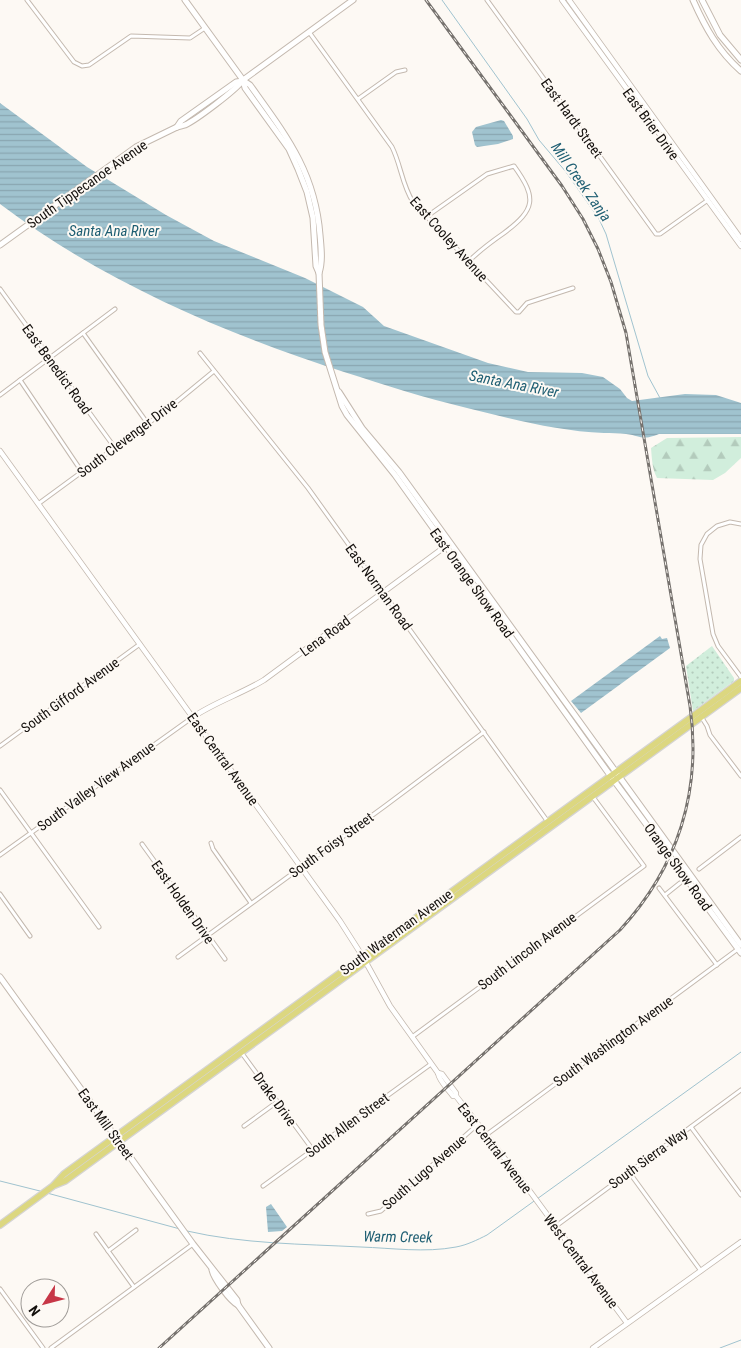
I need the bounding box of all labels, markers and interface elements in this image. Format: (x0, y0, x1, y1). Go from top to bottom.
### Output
street label: East Hardt Street (538, 75, 606, 161)
street label: East Brier Drive (620, 85, 683, 163)
street label: South Tippecanoe Avenue (24, 136, 150, 232)
water label: Mill Creek Zanja (547, 139, 615, 225)
street label: East Cooley Avenue (407, 193, 492, 285)
water label: Santa Ana River (69, 222, 160, 240)
street label: East Benedict Road (19, 321, 95, 417)
water label: Santa Ana River (468, 367, 561, 402)
street label: South Clevenger Drive (74, 395, 180, 481)
street label: East Orange Show Road (427, 525, 517, 641)
street label: East Norman Road (342, 541, 416, 633)
street label: Lena Road (297, 612, 353, 660)
street label: South Gifford Avenue (18, 654, 122, 736)
street label: East Central Avenue (184, 710, 262, 809)
street label: South Valley View Avenue (34, 738, 158, 834)
street label: South Foisy Street (286, 809, 376, 881)
street label: Orange Show Road (641, 820, 715, 914)
street label: East Holden Drive (148, 857, 218, 947)
street label: South Waterman Avenue (337, 886, 456, 978)
street label: South Lincoln Avenue (475, 909, 580, 993)
street label: South Washington Avenue (550, 992, 676, 1090)
street label: Drake Drive (250, 1069, 300, 1129)
street label: East Mill Street (75, 1085, 137, 1163)
street label: South Allen Street (302, 1089, 392, 1161)
street label: East Central Avenue (455, 1100, 536, 1197)
street label: South Sierra Way (606, 1124, 691, 1192)
street label: South Lugo Avenue (379, 1131, 469, 1213)
street label: West Central Avenue (540, 1211, 622, 1312)
water label: Warm Creek (363, 1227, 433, 1247)
north arrow (20, 1278, 70, 1328)
text: N (25, 1302, 43, 1319)

